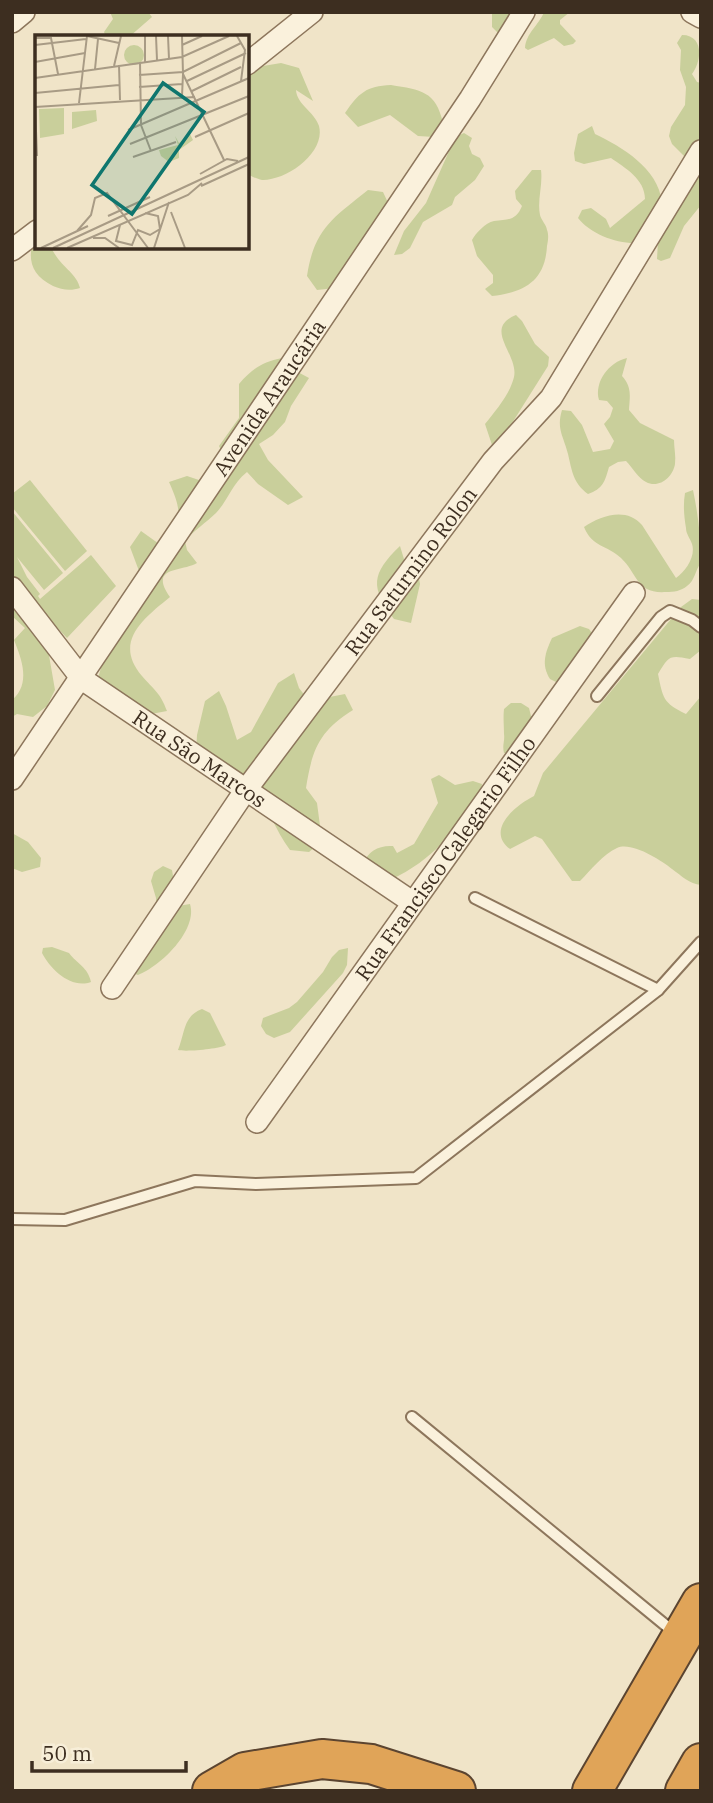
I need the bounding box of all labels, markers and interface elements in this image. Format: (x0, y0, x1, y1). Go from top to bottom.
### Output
inset map (35, 35, 248, 248)
street label: Avenida Araucária (206, 314, 332, 481)
street label: Rua Saturnino Rolon (338, 481, 483, 661)
street label: Rua São Marcos (127, 703, 272, 814)
street label: Rua Francisco Calegario Filho (348, 730, 542, 986)
scale bar (32, 1730, 186, 1774)
text: 50 m (42, 1739, 92, 1767)

